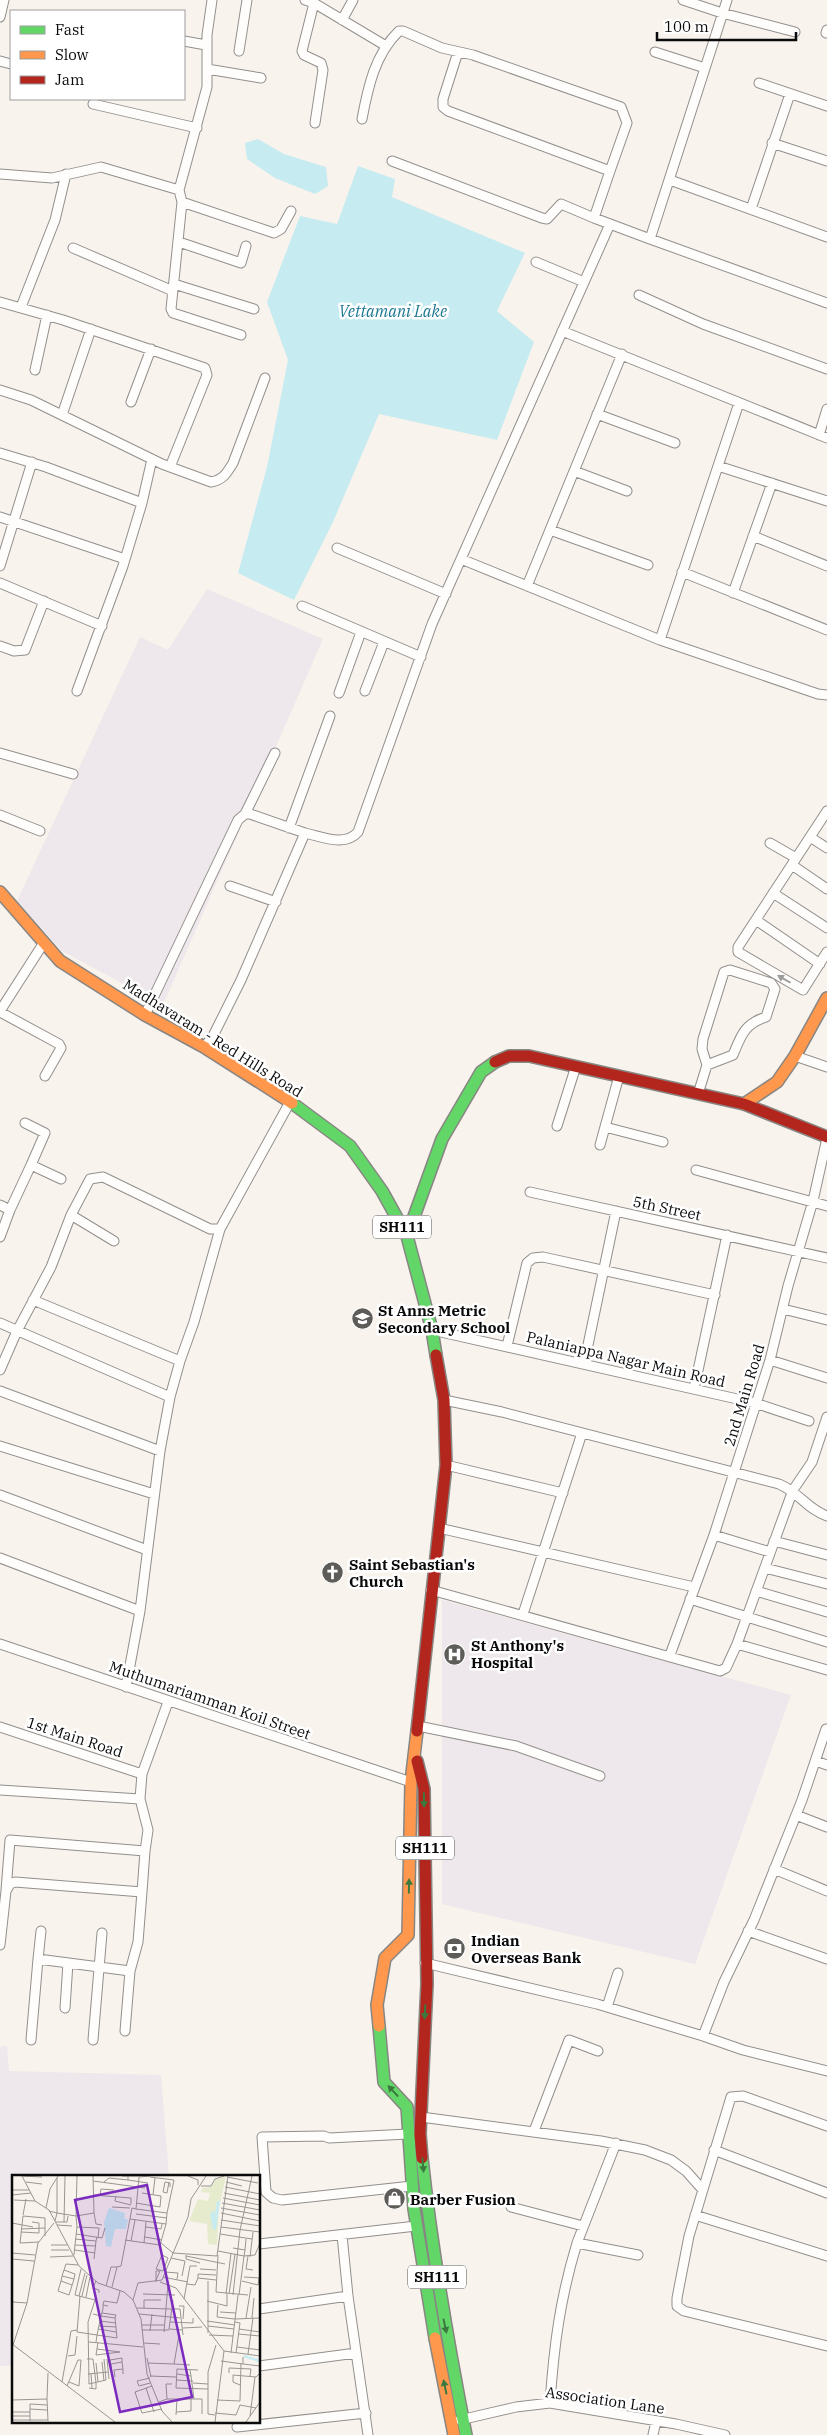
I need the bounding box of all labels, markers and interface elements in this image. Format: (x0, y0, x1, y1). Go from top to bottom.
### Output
legend (10, 10, 185, 100)
scale bar (657, 10, 796, 42)
text: 100 m (664, 17, 709, 36)
text: Fast (55, 20, 85, 39)
text: Slow (55, 45, 89, 64)
text: Jam (55, 70, 84, 89)
water label: Vettamani Lake (339, 301, 447, 321)
street label: Madhavaram - Red Hills Road (120, 975, 306, 1101)
one-way arrow (778, 975, 791, 984)
street label: 5th Street (631, 1192, 703, 1224)
road number: SH111 (373, 1216, 431, 1238)
place label: St Anns Metric Secondary School (378, 1301, 510, 1337)
school or university icon: St Anns Metric Secondary School (350, 1307, 374, 1331)
street label: Palaniappa Nagar Main Road (525, 1327, 727, 1391)
street label: 2nd Main Road (719, 1342, 769, 1448)
place label: Saint Sebastian's Church (349, 1555, 475, 1591)
church icon: Saint Sebastian's Church (321, 1561, 345, 1585)
place label: St Anthony's Hospital (471, 1636, 564, 1672)
hospital icon: St Anthony's Hospital (443, 1642, 467, 1666)
street label: Muthumariamman Koil Street (107, 1657, 313, 1743)
street label: 1st Main Road (25, 1713, 125, 1761)
one-way arrow (420, 1792, 428, 1808)
road number: SH111 (396, 1836, 454, 1860)
one-way arrow (405, 1878, 413, 1894)
place label: Indian Overseas Bank (471, 1931, 582, 1967)
bank icon: Indian Overseas Bank (443, 1937, 467, 1961)
one-way arrow (421, 2004, 429, 2020)
one-way arrow (387, 2086, 399, 2098)
one-way arrow (419, 2157, 427, 2173)
inset map (12, 2175, 260, 2422)
shop icon: Barber Fusion (382, 2187, 406, 2211)
place label: Barber Fusion (410, 2190, 516, 2209)
road number: SH111 (408, 2266, 466, 2288)
one-way arrow (441, 2318, 449, 2334)
one-way arrow (441, 2380, 449, 2395)
street label: Association Lane (544, 2382, 666, 2418)

